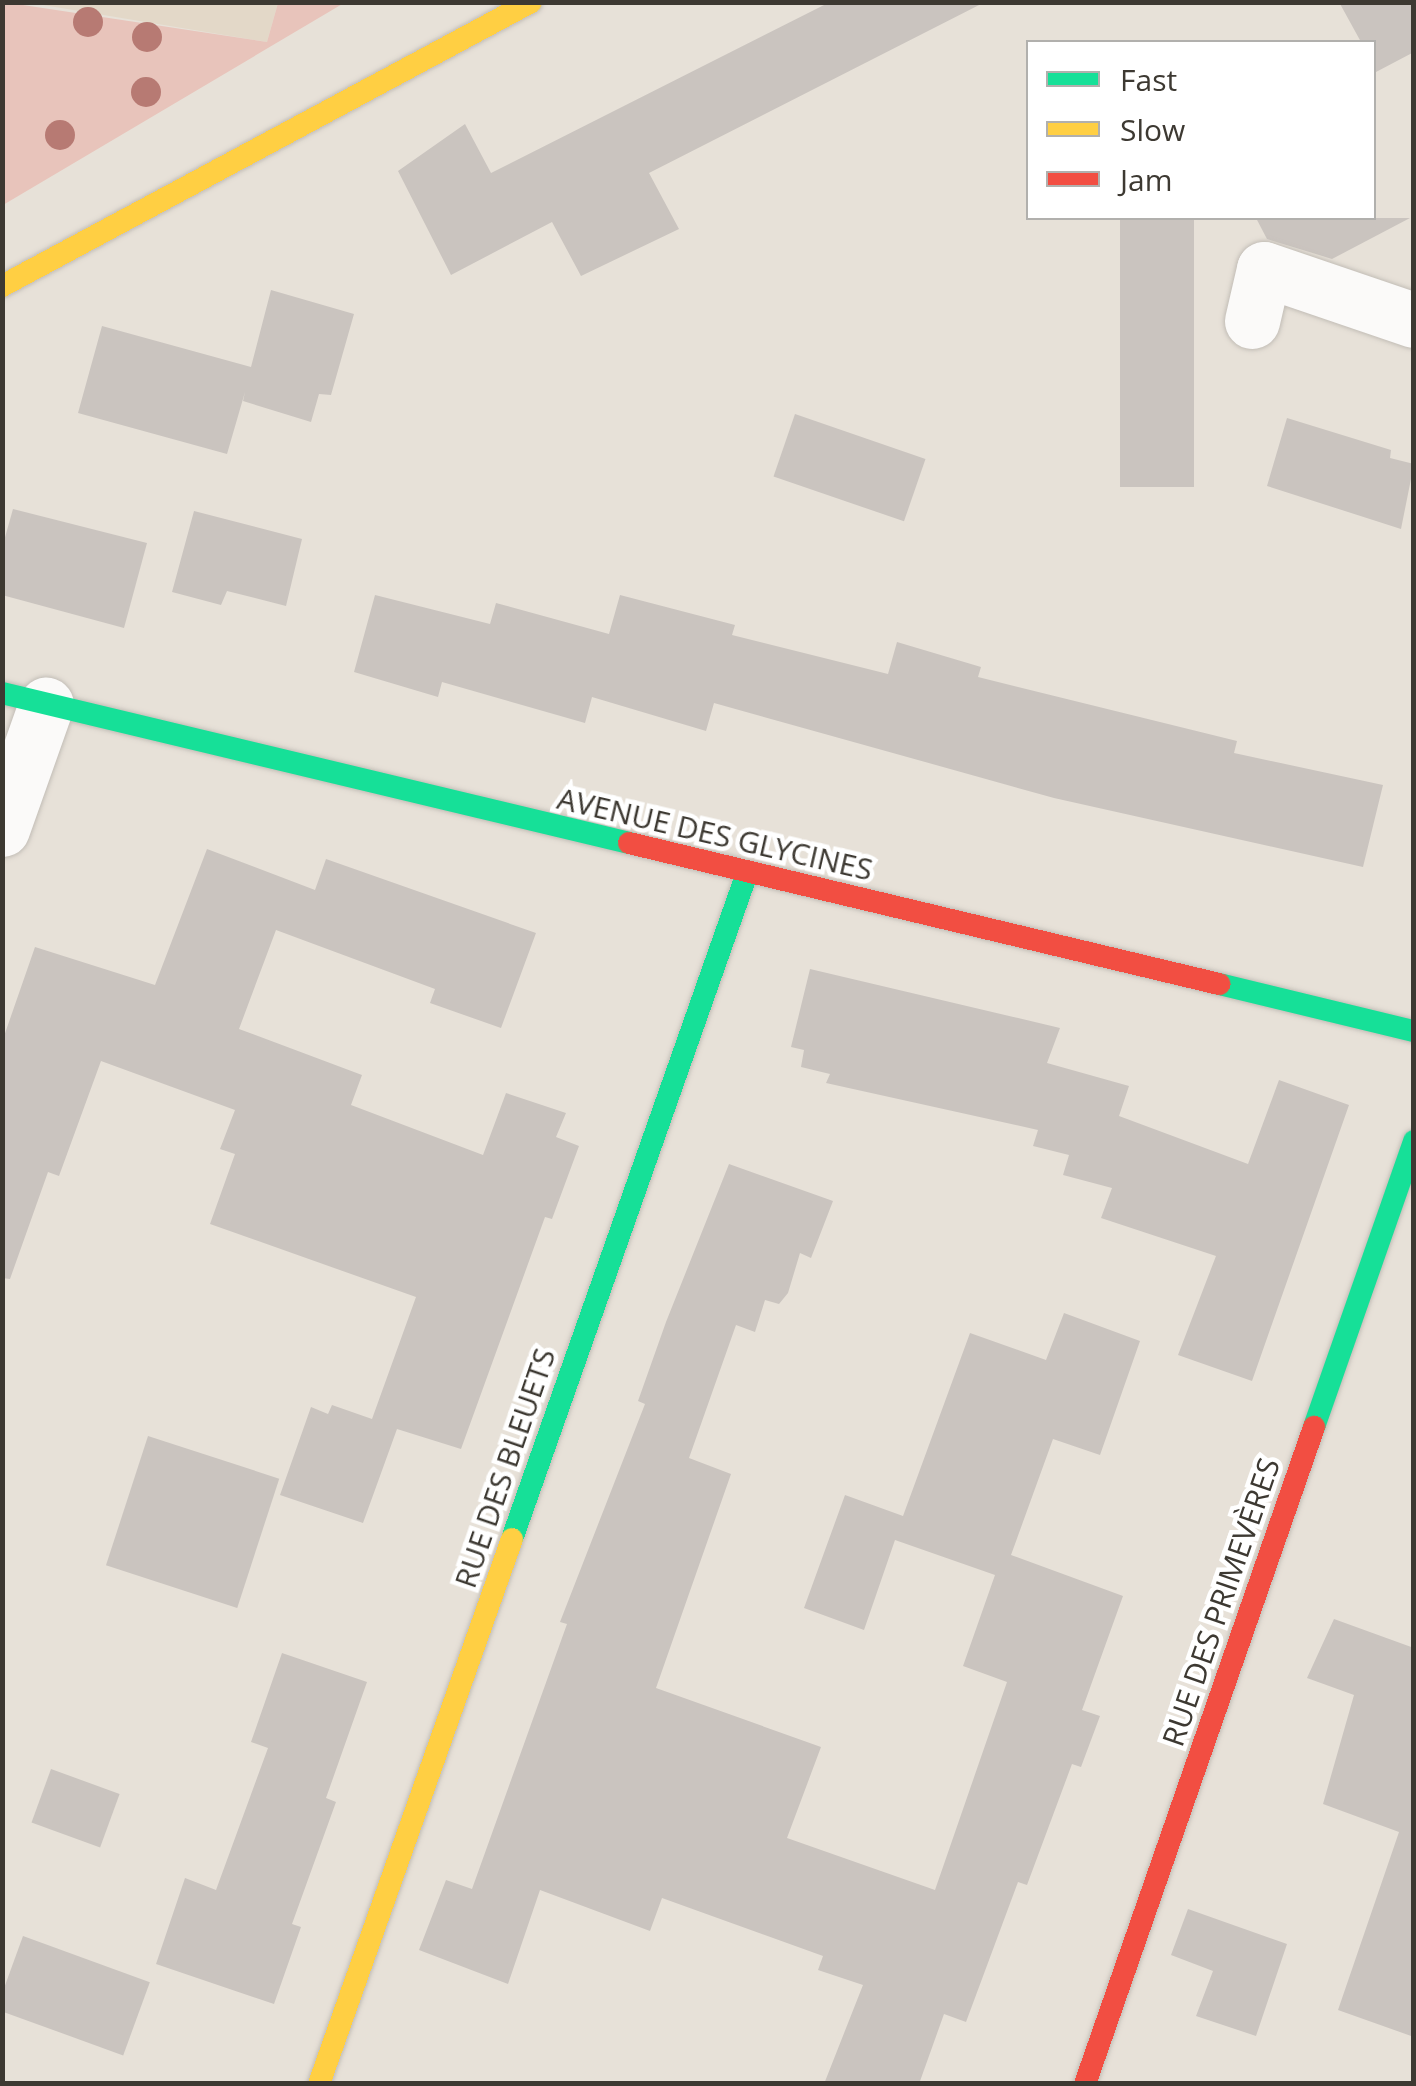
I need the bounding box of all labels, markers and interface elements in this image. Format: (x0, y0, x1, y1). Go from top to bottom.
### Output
legend (1026, 40, 1376, 220)
text: Fast (1120, 59, 1177, 100)
text: Slow (1120, 109, 1185, 150)
text: Jam (1120, 159, 1173, 200)
street label: AVENUE DES GLYCINES (554, 780, 876, 888)
street label: RUE DES BLEUETS (447, 1344, 563, 1592)
street label: RUE DES PRIMEVÈRES (1155, 1453, 1287, 1751)

